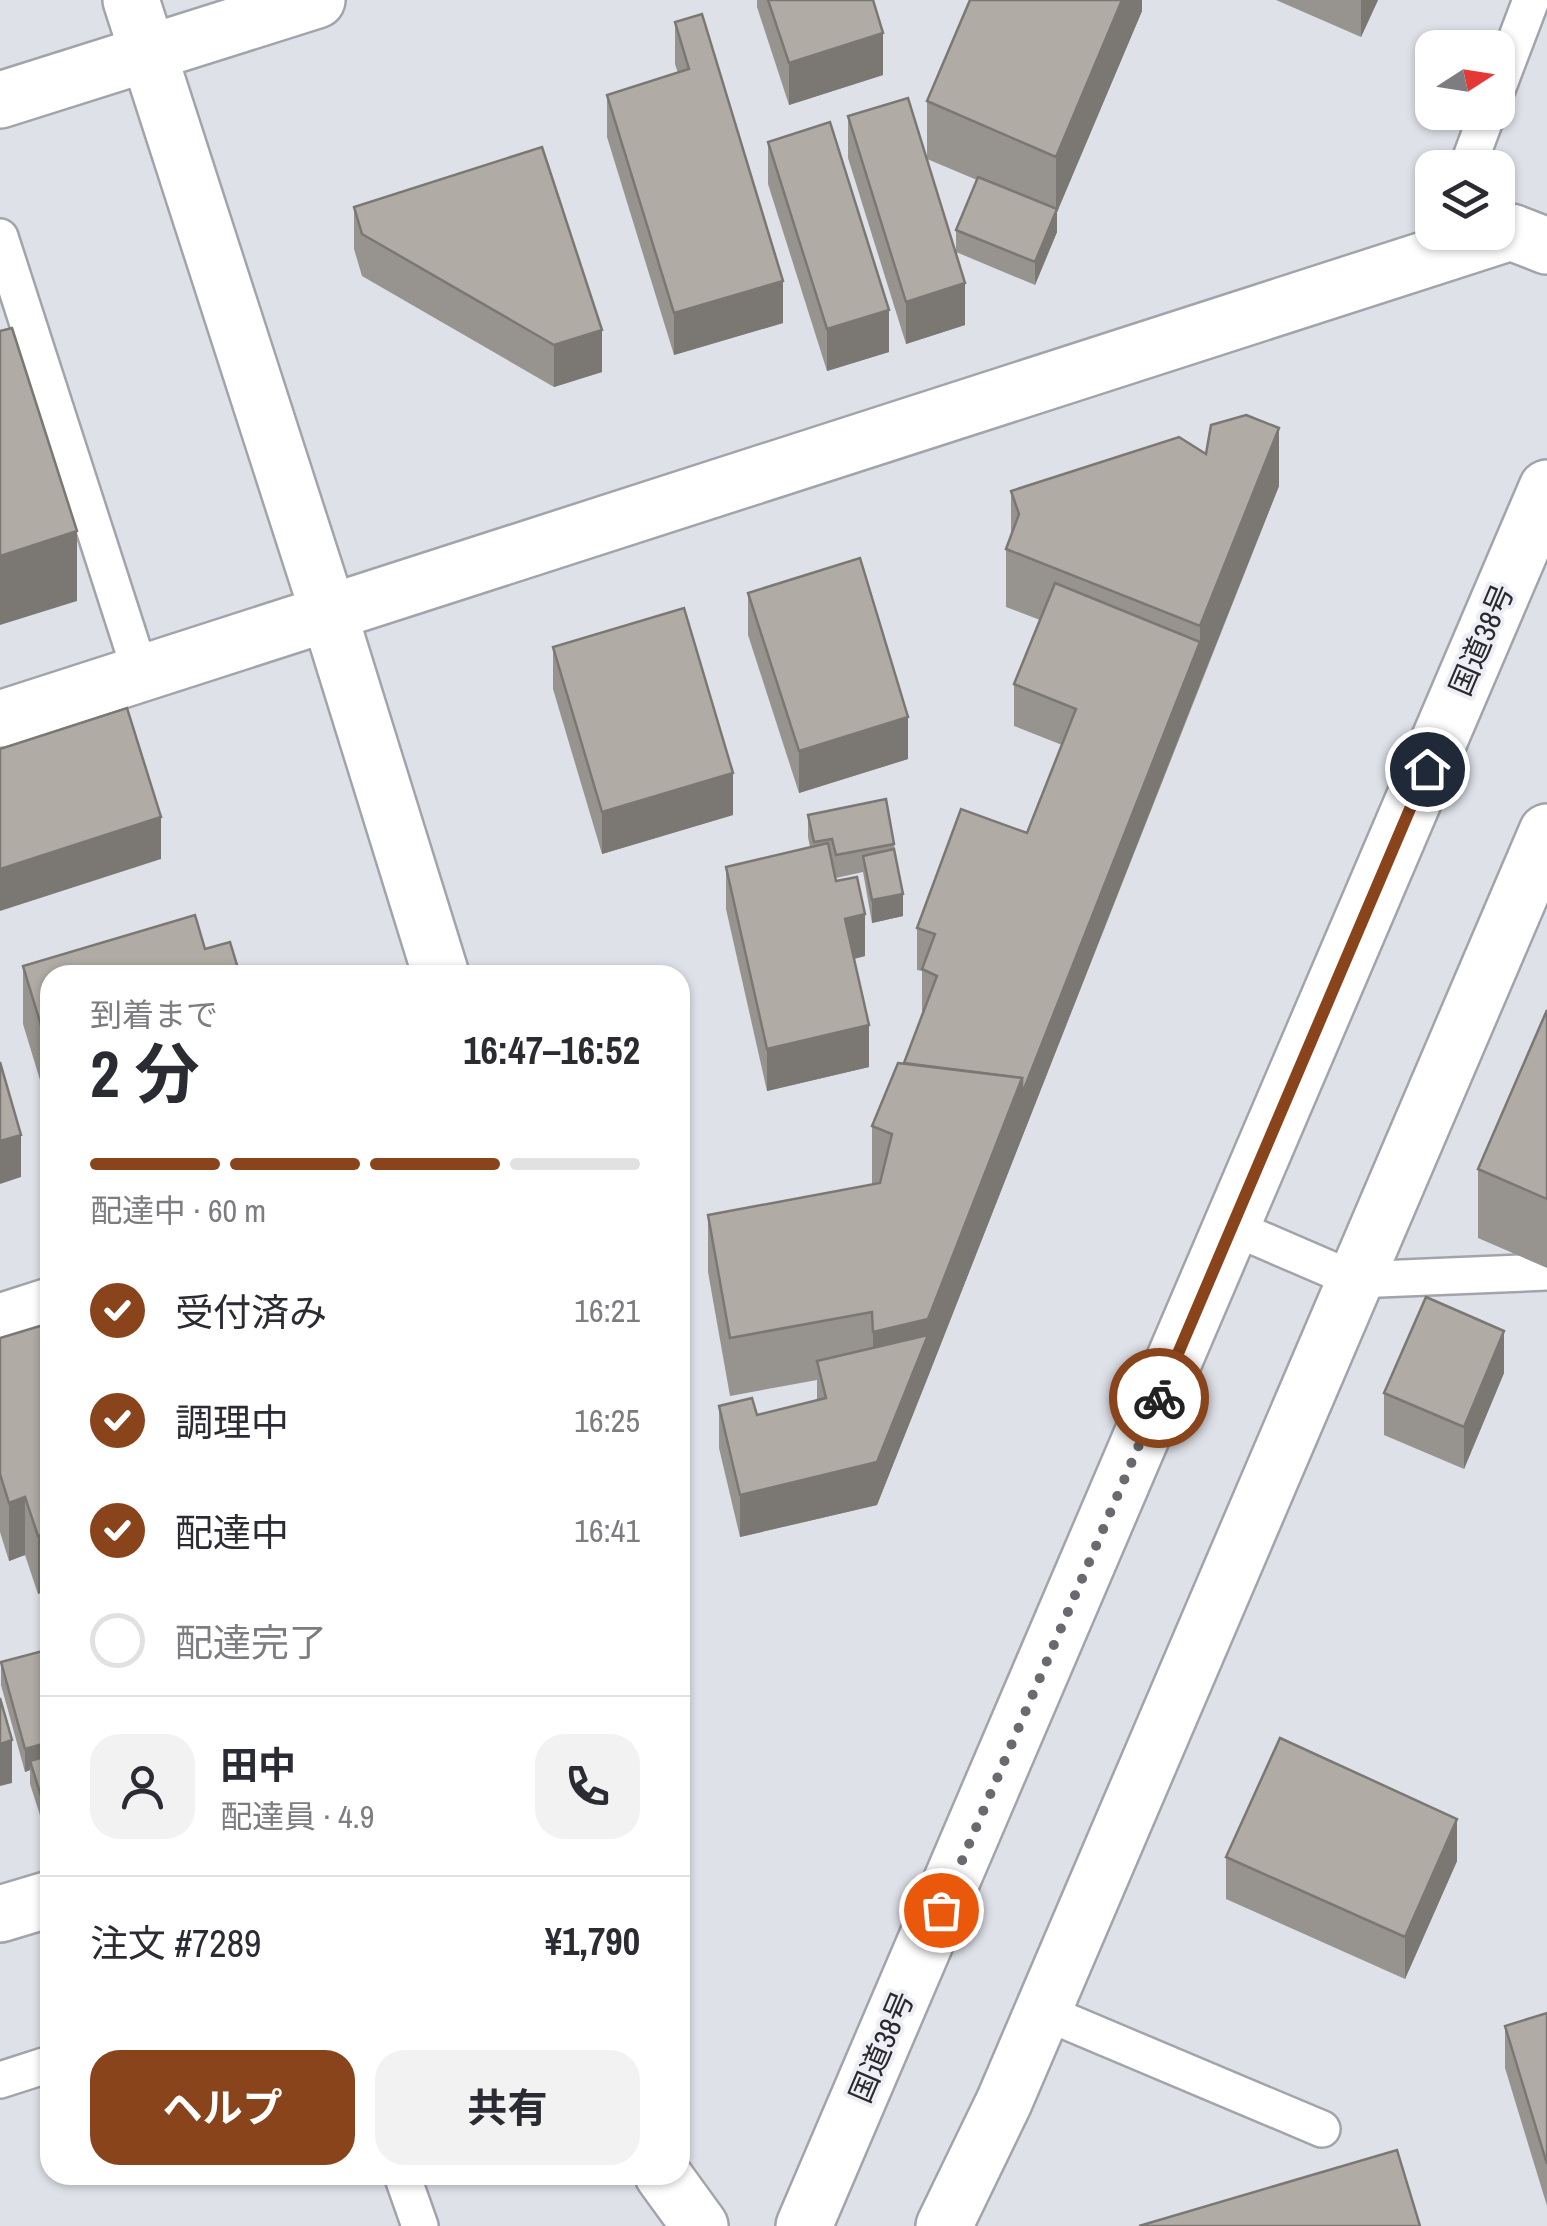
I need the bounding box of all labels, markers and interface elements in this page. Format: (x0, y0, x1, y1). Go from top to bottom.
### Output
north arrow (1415, 30, 1515, 130)
map controls (1415, 30, 1515, 250)
button: layers (1415, 150, 1515, 250)
street label: 国道38号 (1440, 578, 1522, 701)
pin (1385, 727, 1470, 812)
icon: home (1400, 742, 1455, 797)
text: 到着まで (90, 993, 218, 1036)
text: 16:47–16:52 (463, 1025, 640, 1076)
text: 2 分 (90, 1030, 199, 1117)
text: 配達中 · 60 m (90, 1189, 266, 1232)
icon: check (90, 1283, 145, 1338)
text: 受付済み (175, 1287, 327, 1338)
text: 16:21 (574, 1289, 640, 1332)
courier (1109, 1348, 1209, 1448)
icon: bike (1132, 1371, 1187, 1426)
icon: check (90, 1393, 145, 1448)
text: 調理中 (175, 1397, 289, 1448)
text: 16:25 (574, 1399, 640, 1442)
icon: check (90, 1503, 145, 1558)
text: 配達中 (175, 1507, 289, 1558)
text: 16:41 (574, 1509, 640, 1552)
text: 配達完了 (175, 1617, 327, 1668)
button: person (90, 1734, 195, 1839)
button: phone (535, 1734, 640, 1839)
text: 田中 (220, 1740, 296, 1791)
text: 配達員 · 4.9 (220, 1795, 374, 1838)
pin (899, 1868, 984, 1953)
icon: bag (914, 1883, 969, 1938)
text: ¥1,790 (545, 1916, 640, 1967)
text: 注文 #7289 (90, 1918, 261, 1969)
street label: 国道38号 (840, 1985, 922, 2108)
button: ヘルプ (90, 2050, 355, 2165)
button: 共有 (375, 2050, 640, 2165)

